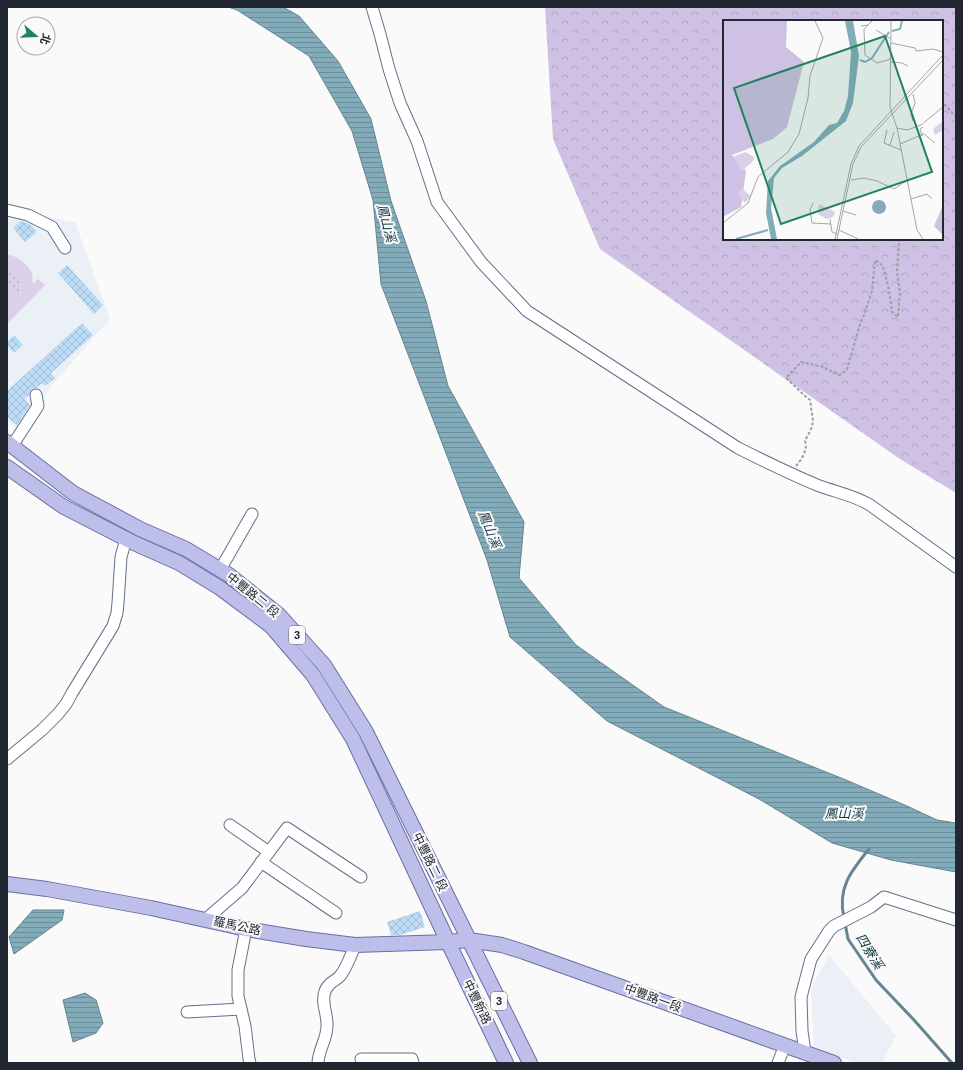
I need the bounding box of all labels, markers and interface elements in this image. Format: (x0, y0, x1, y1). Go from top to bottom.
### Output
north arrow (16, 16, 56, 56)
inset map (723, 20, 943, 240)
text: 北 (38, 32, 53, 46)
water label: 鳳山溪 (374, 202, 399, 246)
water label: 鳳山溪 (475, 508, 505, 552)
street label: 中豐路二 段 (224, 570, 282, 620)
road number: 3 (289, 626, 305, 644)
water label: 鳳山溪 (824, 806, 865, 821)
street label: 中豐路二 段 (410, 830, 450, 894)
street label: 羅馬公路 (212, 914, 262, 938)
water label: 四寮溪 (853, 931, 887, 973)
street label: 中豐新路 (460, 977, 494, 1027)
street label: 中豐路一段 (622, 981, 684, 1015)
road number: 3 (491, 992, 507, 1010)

